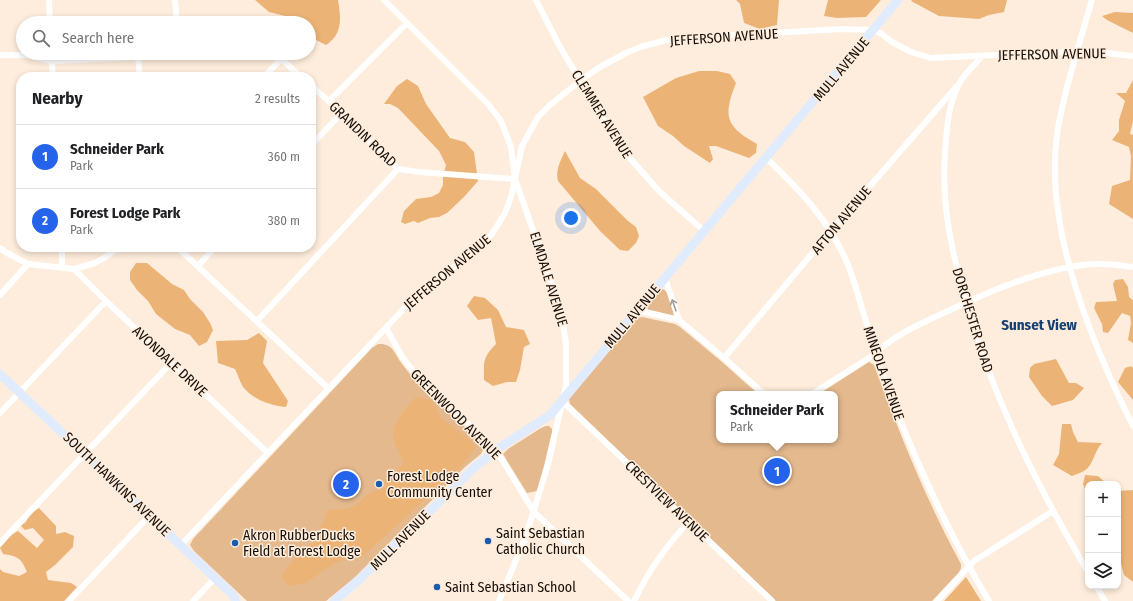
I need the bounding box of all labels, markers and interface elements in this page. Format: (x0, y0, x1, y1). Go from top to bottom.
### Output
search box (16, 16, 316, 60)
street label: JEFFERSON AVENUE (669, 25, 779, 50)
icon: search (30, 27, 52, 49)
text: Search here (62, 29, 134, 47)
street label: MULL AVENUE (810, 34, 873, 105)
street label: JEFFERSON AVENUE (998, 45, 1107, 64)
street label: CLEMMER AVENUE (567, 67, 636, 162)
text: Nearby (32, 88, 83, 109)
text: 2 results (255, 91, 300, 106)
street label: GRANDIN ROAD (326, 98, 400, 171)
text: Schneider Park (70, 140, 164, 158)
text: 1 (42, 149, 48, 164)
text: 360 m (268, 149, 300, 164)
text: Park (70, 158, 93, 173)
street label: AFTON AVENUE (808, 182, 875, 258)
text: Forest Lodge Park (70, 204, 181, 222)
your location (561, 208, 581, 228)
text: 2 (42, 213, 48, 228)
text: 380 m (268, 213, 300, 228)
text: Park (70, 222, 93, 237)
street label: ELMDALE AVENUE (526, 230, 571, 329)
street label: JEFFERSON AVENUE (400, 231, 495, 314)
street label: DORCHESTER ROAD (949, 266, 997, 375)
street label: MULL AVENUE (601, 281, 664, 352)
one-way arrow (670, 298, 677, 311)
district label: Sunset View (1001, 316, 1078, 334)
street label: AVONDALE DRIVE (129, 322, 211, 401)
street label: MINEOLA AVENUE (859, 324, 908, 423)
street label: GREENWOOD AVENUE (407, 366, 505, 463)
popup (716, 391, 838, 443)
text: Schneider Park (730, 401, 824, 419)
text: Park (730, 419, 753, 434)
street label: SOUTH HAWKINS AVENUE (59, 429, 174, 540)
pin: 1 (764, 456, 790, 486)
street label: CRESTVIEW AVENUE (621, 457, 712, 546)
place label: Forest Lodge Community Center (387, 468, 492, 501)
pin: 2 (333, 469, 359, 499)
marker: Forest Lodge Community Center (374, 479, 384, 489)
map controls (1085, 481, 1121, 589)
button: + (1085, 481, 1121, 517)
street label: MULL AVENUE (367, 506, 434, 574)
button: − (1085, 517, 1121, 553)
place label: Saint Sebastian Catholic Church (496, 525, 585, 558)
place label: Akron RubberDucks Field at Forest Lodge (243, 527, 361, 560)
marker: Saint Sebastian Catholic Church (483, 536, 493, 546)
marker: Akron RubberDucks Field at Forest Lodge (230, 538, 240, 548)
button: layers (1085, 553, 1121, 589)
place label: Saint Sebastian School (445, 579, 576, 596)
marker: Saint Sebastian School (432, 582, 442, 592)

